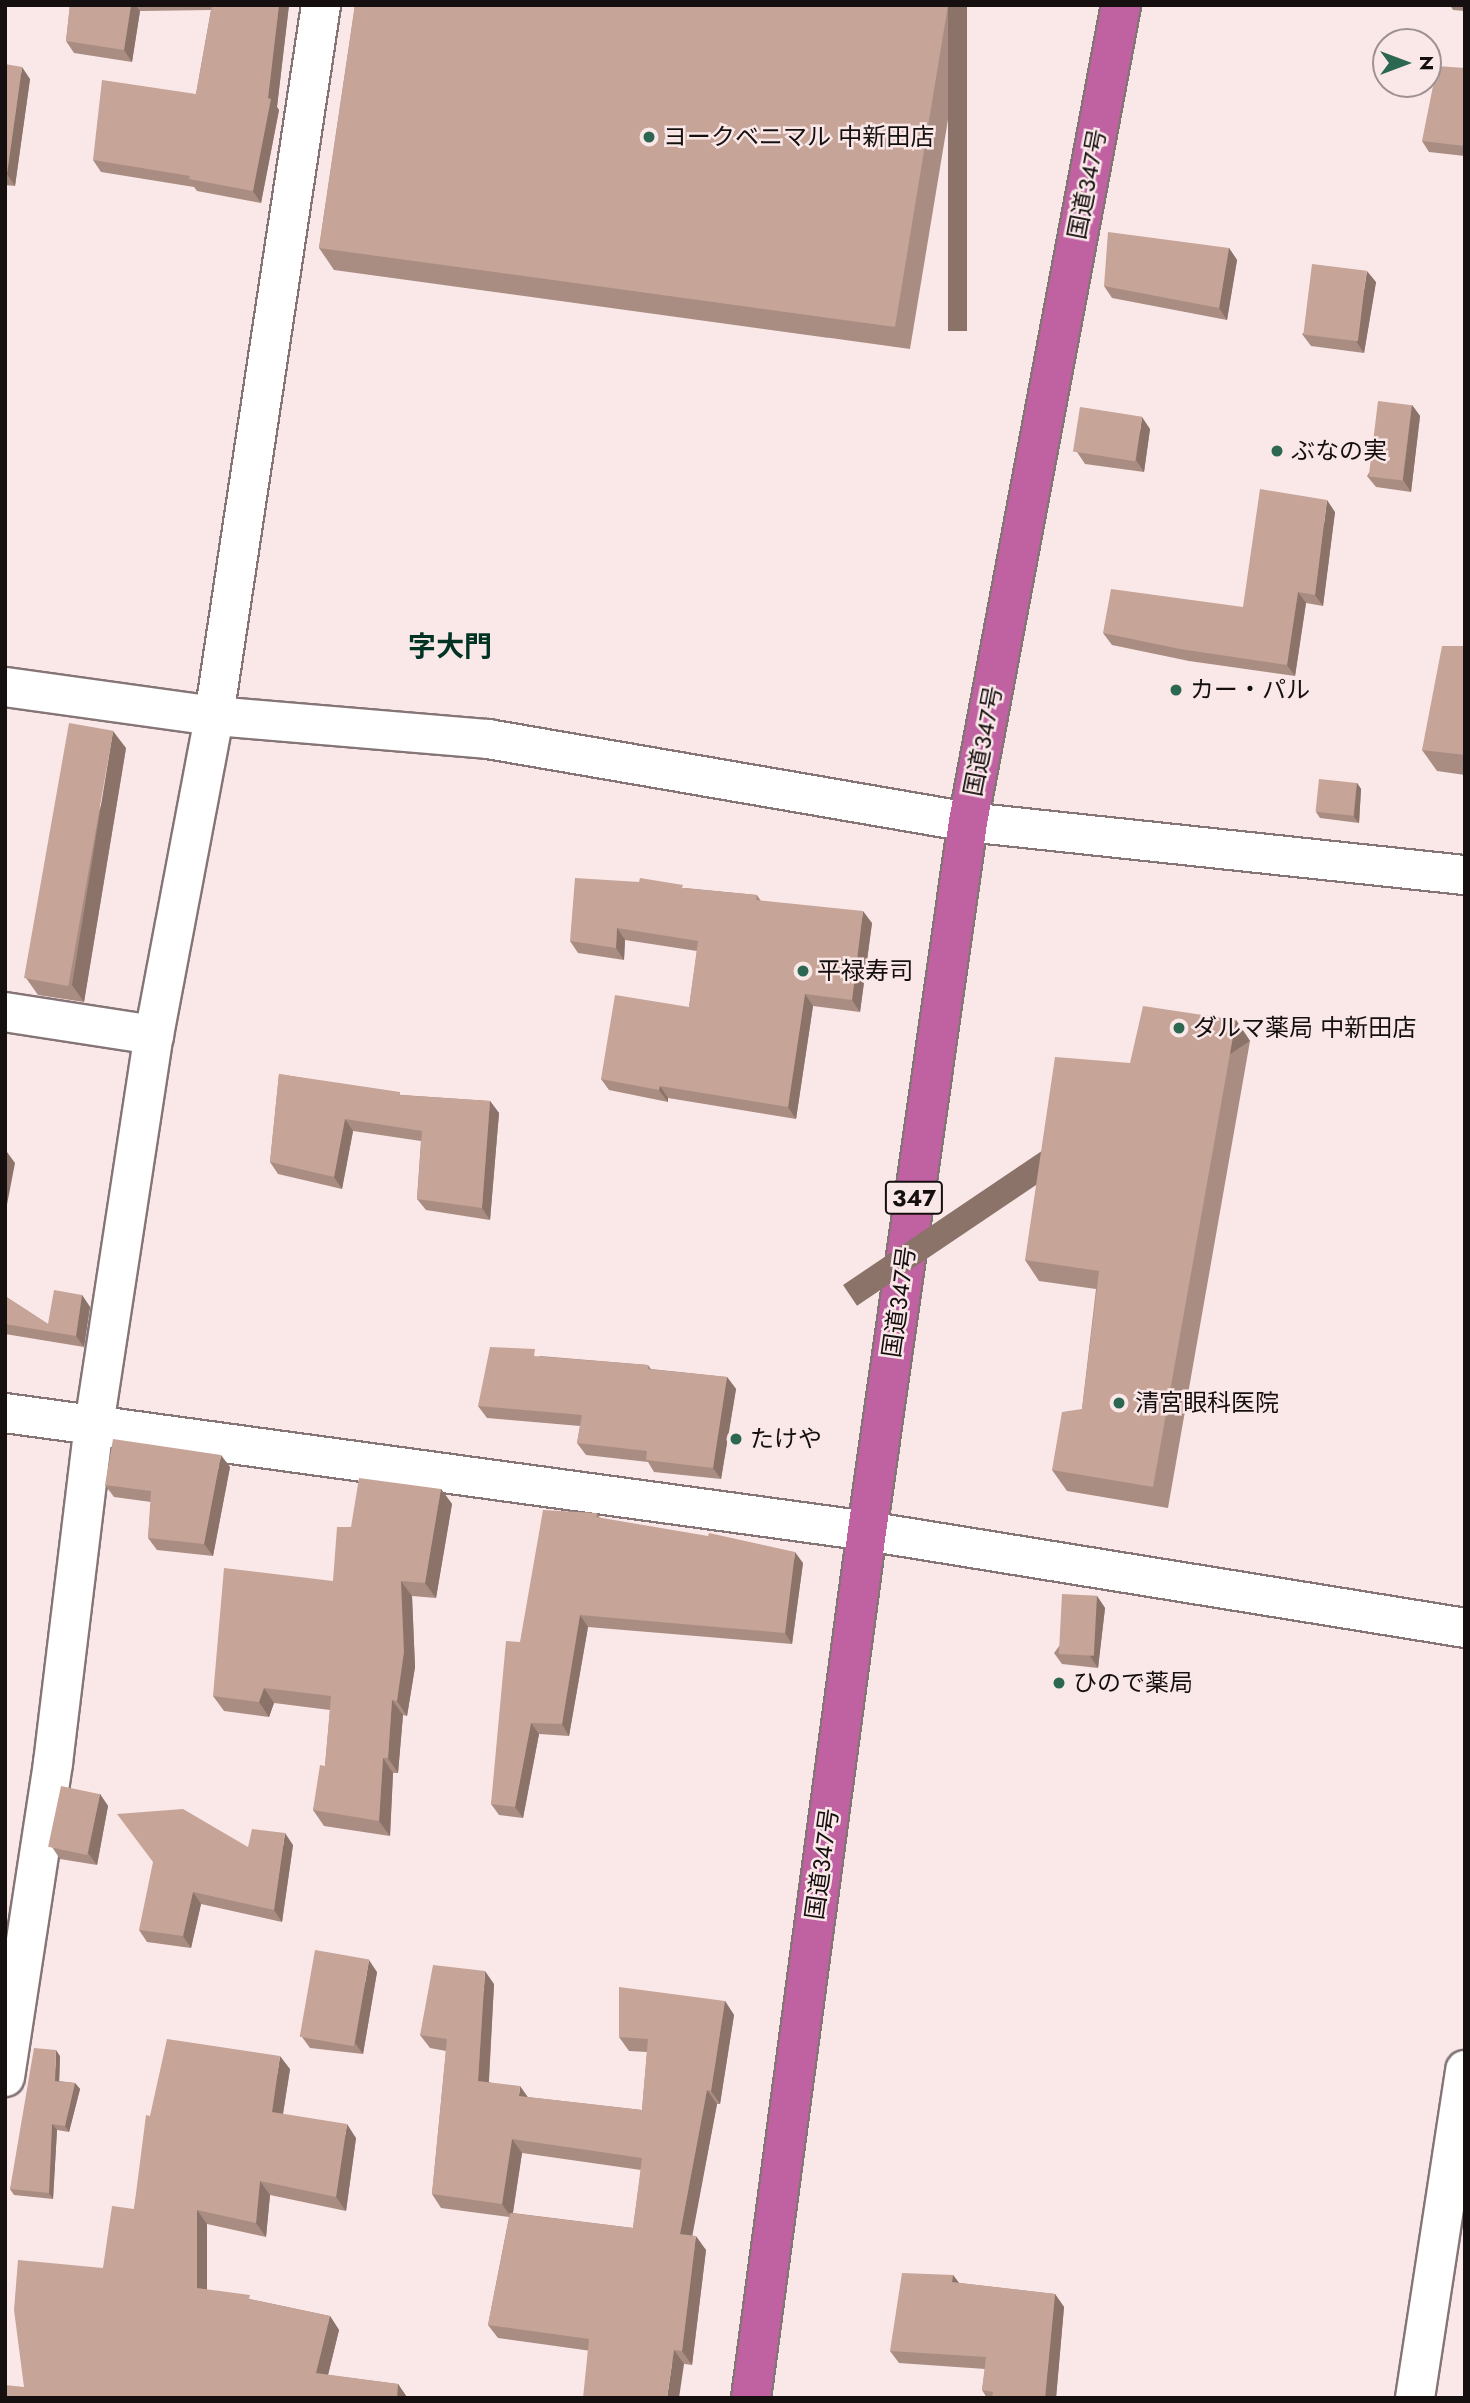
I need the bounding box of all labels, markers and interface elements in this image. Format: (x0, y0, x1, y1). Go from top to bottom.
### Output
north arrow (1372, 28, 1442, 98)
text: N (1413, 55, 1440, 71)
place label: ヨークベニマル 中新田店 (663, 123, 934, 151)
street label: 国道347号 (1062, 126, 1112, 242)
marker: ヨークベニマル 中新田店 (641, 129, 657, 145)
place label: ぶなの実 (1291, 437, 1387, 465)
marker: ぶなの実 (1269, 443, 1285, 459)
district label: 字大門 (408, 630, 492, 664)
place label: カー・パル (1190, 676, 1310, 704)
marker: カー・パル (1168, 682, 1184, 698)
street label: 国道347号 (958, 683, 1008, 799)
place label: 平禄寿司 (817, 957, 913, 985)
marker: 平禄寿司 (795, 963, 811, 979)
place label: ダルマ薬局 中新田店 (1193, 1014, 1416, 1042)
marker: ダルマ薬局 中新田店 (1171, 1020, 1187, 1036)
road number: 347 (884, 1178, 944, 1218)
street label: 国道347号 (877, 1245, 921, 1359)
place label: 清宮眼科医院 (1135, 1389, 1279, 1417)
marker: 清宮眼科医院 (1109, 1393, 1129, 1413)
place label: たけや (750, 1425, 822, 1453)
marker: たけや (728, 1431, 744, 1447)
place label: ひので薬局 (1073, 1669, 1193, 1697)
marker: ひので薬局 (1051, 1675, 1067, 1691)
street label: 国道347号 (800, 1807, 844, 1921)

